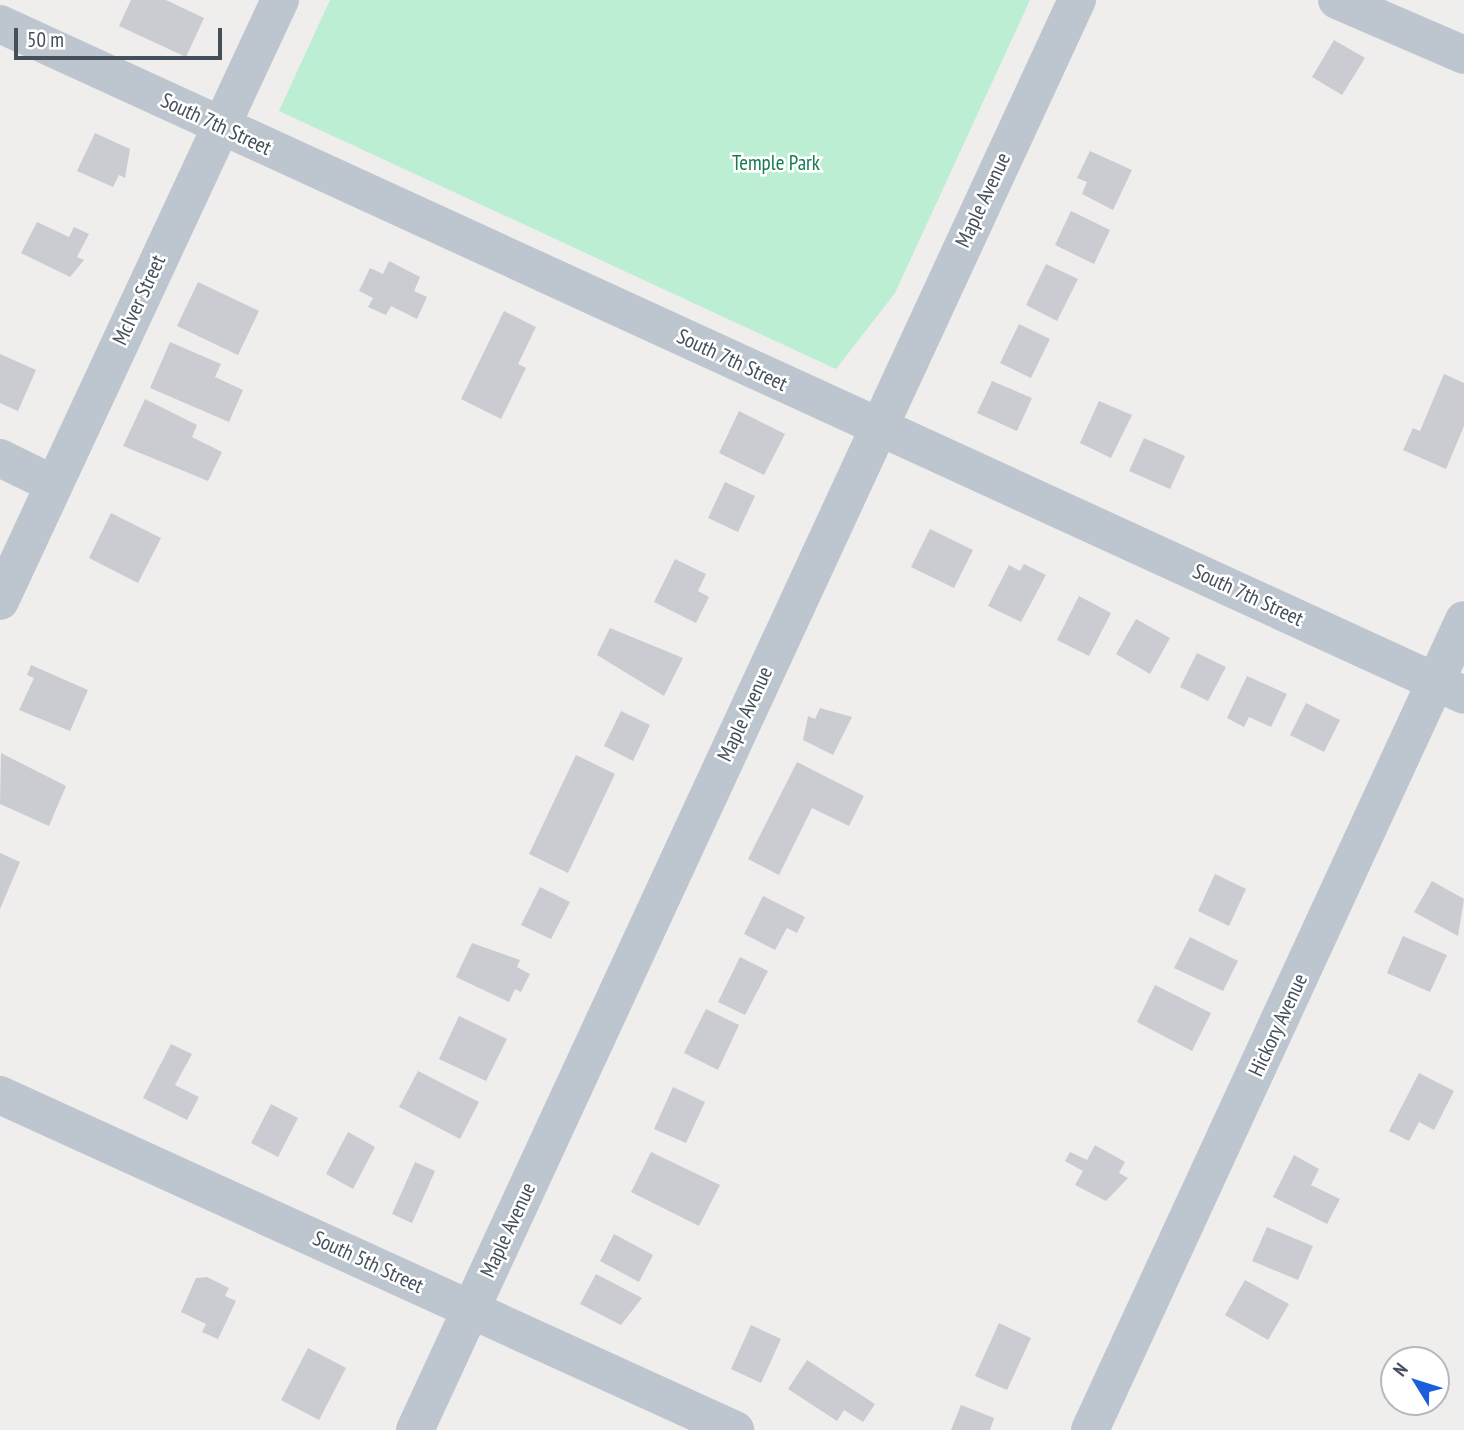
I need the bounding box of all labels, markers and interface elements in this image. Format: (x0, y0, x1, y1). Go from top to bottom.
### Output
scale bar (18, 14, 226, 58)
text: 50 m (27, 26, 64, 53)
street label: South 7th Street (157, 87, 275, 161)
street label: Maple Avenue (950, 148, 1016, 252)
park label: Temple Park (732, 150, 820, 176)
street label: McIver Street (107, 251, 171, 349)
street label: South 7th Street (673, 323, 791, 397)
street label: South 7th Street (1189, 558, 1307, 632)
street label: Maple Avenue (712, 662, 778, 766)
street label: Hickory Avenue (1243, 969, 1313, 1081)
street label: Maple Avenue (475, 1178, 541, 1282)
street label: South 5th Street (309, 1225, 427, 1299)
north arrow (1380, 1346, 1450, 1416)
text: N (1387, 1358, 1413, 1381)

